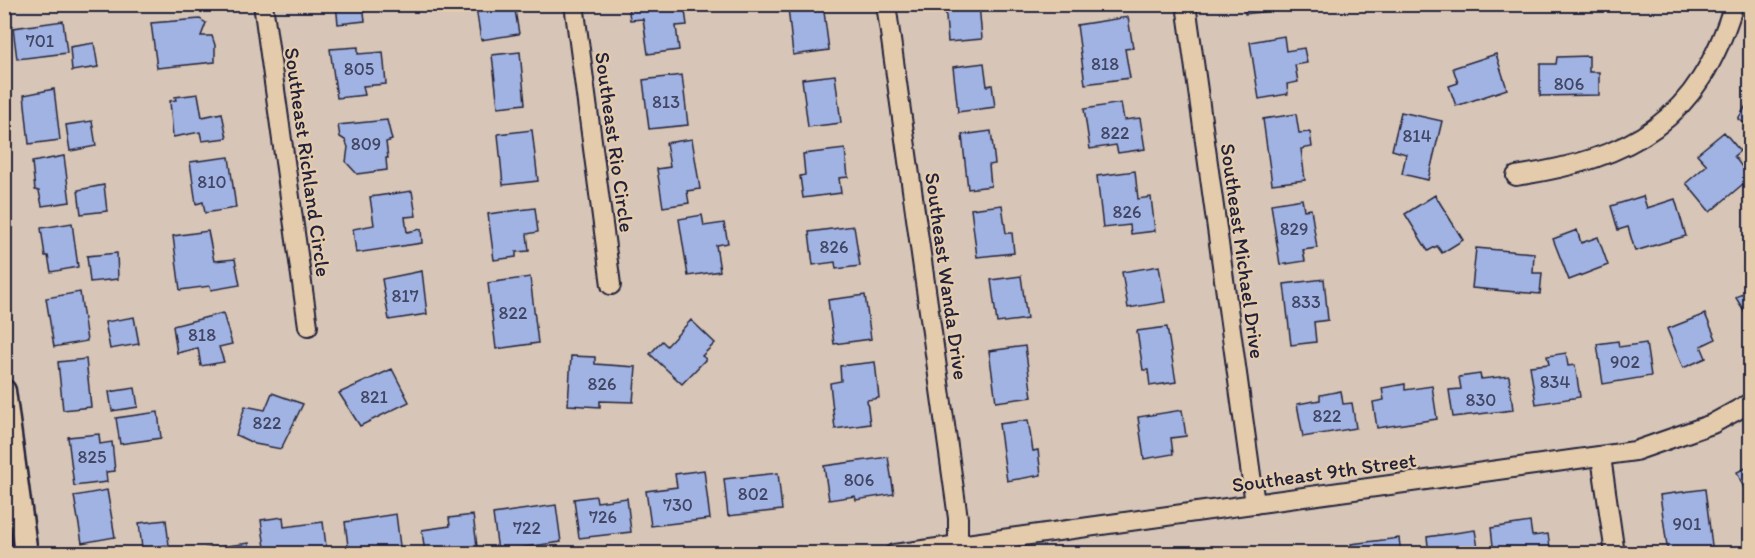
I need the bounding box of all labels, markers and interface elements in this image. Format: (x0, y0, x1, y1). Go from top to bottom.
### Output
house number: 701 (26, 30, 54, 52)
street label: Southeast Richland Circle (280, 46, 336, 278)
street label: Southeast Rio Circle (590, 50, 640, 234)
house number: 818 (1091, 53, 1119, 75)
house number: 805 (344, 58, 374, 80)
house number: 806 (1554, 73, 1584, 95)
house number: 813 (652, 91, 680, 113)
house number: 822 (1101, 122, 1130, 144)
house number: 814 (1402, 125, 1432, 147)
house number: 809 (351, 133, 381, 155)
street label: Southeast Michael Drive (1216, 142, 1270, 360)
house number: 810 (197, 171, 227, 193)
street label: Southeast Wanda Drive (920, 171, 974, 381)
house number: 826 (1113, 201, 1141, 223)
house number: 829 (1280, 218, 1308, 240)
house number: 826 (820, 236, 848, 258)
house number: 817 (391, 285, 419, 307)
house number: 833 (1291, 291, 1321, 313)
house number: 822 (499, 302, 528, 324)
house number: 818 (188, 324, 216, 346)
house number: 902 (1610, 351, 1641, 373)
house number: 834 (1540, 371, 1570, 393)
house number: 826 (588, 373, 616, 395)
house number: 821 (360, 386, 388, 408)
house number: 830 (1466, 389, 1496, 411)
house number: 822 (1313, 405, 1342, 427)
house number: 822 (253, 412, 282, 434)
house number: 825 (78, 446, 106, 468)
street label: Southeast 9th Street (1230, 447, 1418, 497)
house number: 806 (844, 469, 874, 491)
house number: 802 (738, 483, 769, 505)
house number: 730 (663, 494, 693, 516)
house number: 726 (589, 506, 617, 528)
house number: 901 (1673, 513, 1701, 535)
house number: 722 (513, 517, 541, 539)

